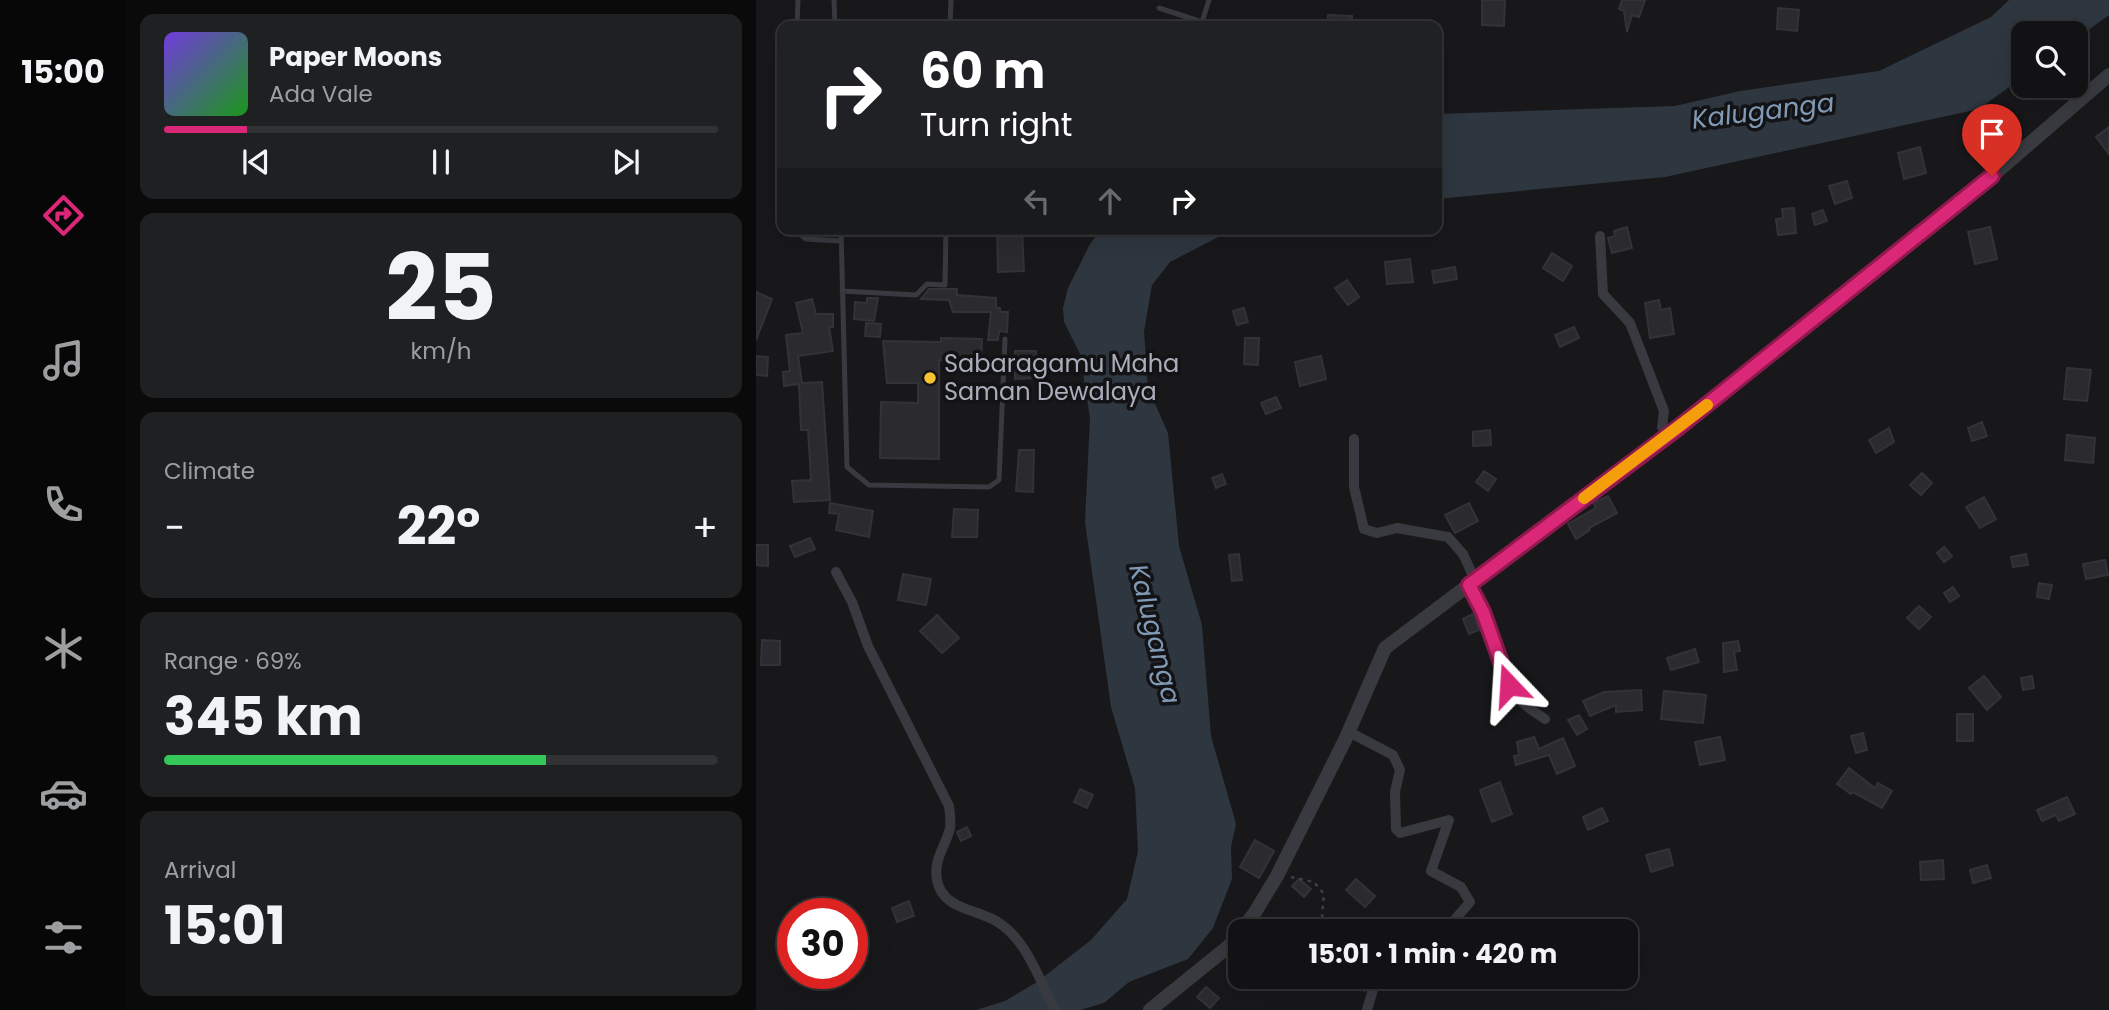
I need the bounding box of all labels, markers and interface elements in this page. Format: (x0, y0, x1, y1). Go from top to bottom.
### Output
map controls (2011, 21, 2088, 98)
button: search (2011, 21, 2088, 98)
text: 60 m (920, 37, 1045, 105)
text: Paper Moons (269, 39, 442, 75)
text: 15:00 (21, 49, 105, 94)
icon: right (805, 49, 896, 140)
text: Ada Vale (269, 78, 373, 110)
water label: Kaluganga (1690, 84, 1836, 138)
text: Turn right (920, 102, 1072, 147)
pin (1962, 104, 2022, 176)
icon: arrive (1973, 115, 2011, 153)
icon: previous (237, 143, 275, 181)
icon: pause (422, 143, 460, 181)
icon: next (607, 143, 645, 181)
icon: left (1018, 182, 1056, 220)
icon: ahead (1091, 182, 1129, 220)
icon: right (1164, 182, 1202, 220)
icon: directions (39, 191, 88, 240)
text: 25 (385, 224, 497, 352)
text: km/h (410, 335, 472, 367)
icon: music (39, 336, 88, 385)
place label: Sabaragamu Maha Saman Dewalaya (944, 347, 1179, 408)
marker: Sabaragamu Maha Saman Dewalaya (922, 370, 938, 386)
text: Climate (164, 455, 255, 487)
icon: phone (39, 480, 88, 529)
text: 22° (397, 490, 480, 563)
text: − (164, 501, 185, 554)
text: + (692, 501, 718, 554)
water label: Kaluganga (1120, 560, 1190, 708)
icon: climate (39, 624, 88, 673)
text: Range · 69% (164, 645, 302, 677)
position arrow (1472, 648, 1546, 722)
text: 345 km (164, 680, 363, 753)
icon: car (39, 769, 88, 818)
text: Arrival (164, 854, 236, 886)
text: 15:01 (164, 889, 286, 962)
speed limit sign: 30 (777, 898, 868, 989)
icon: filters (39, 913, 88, 962)
text: 15:01 · 1 min · 420 m (1309, 936, 1557, 972)

